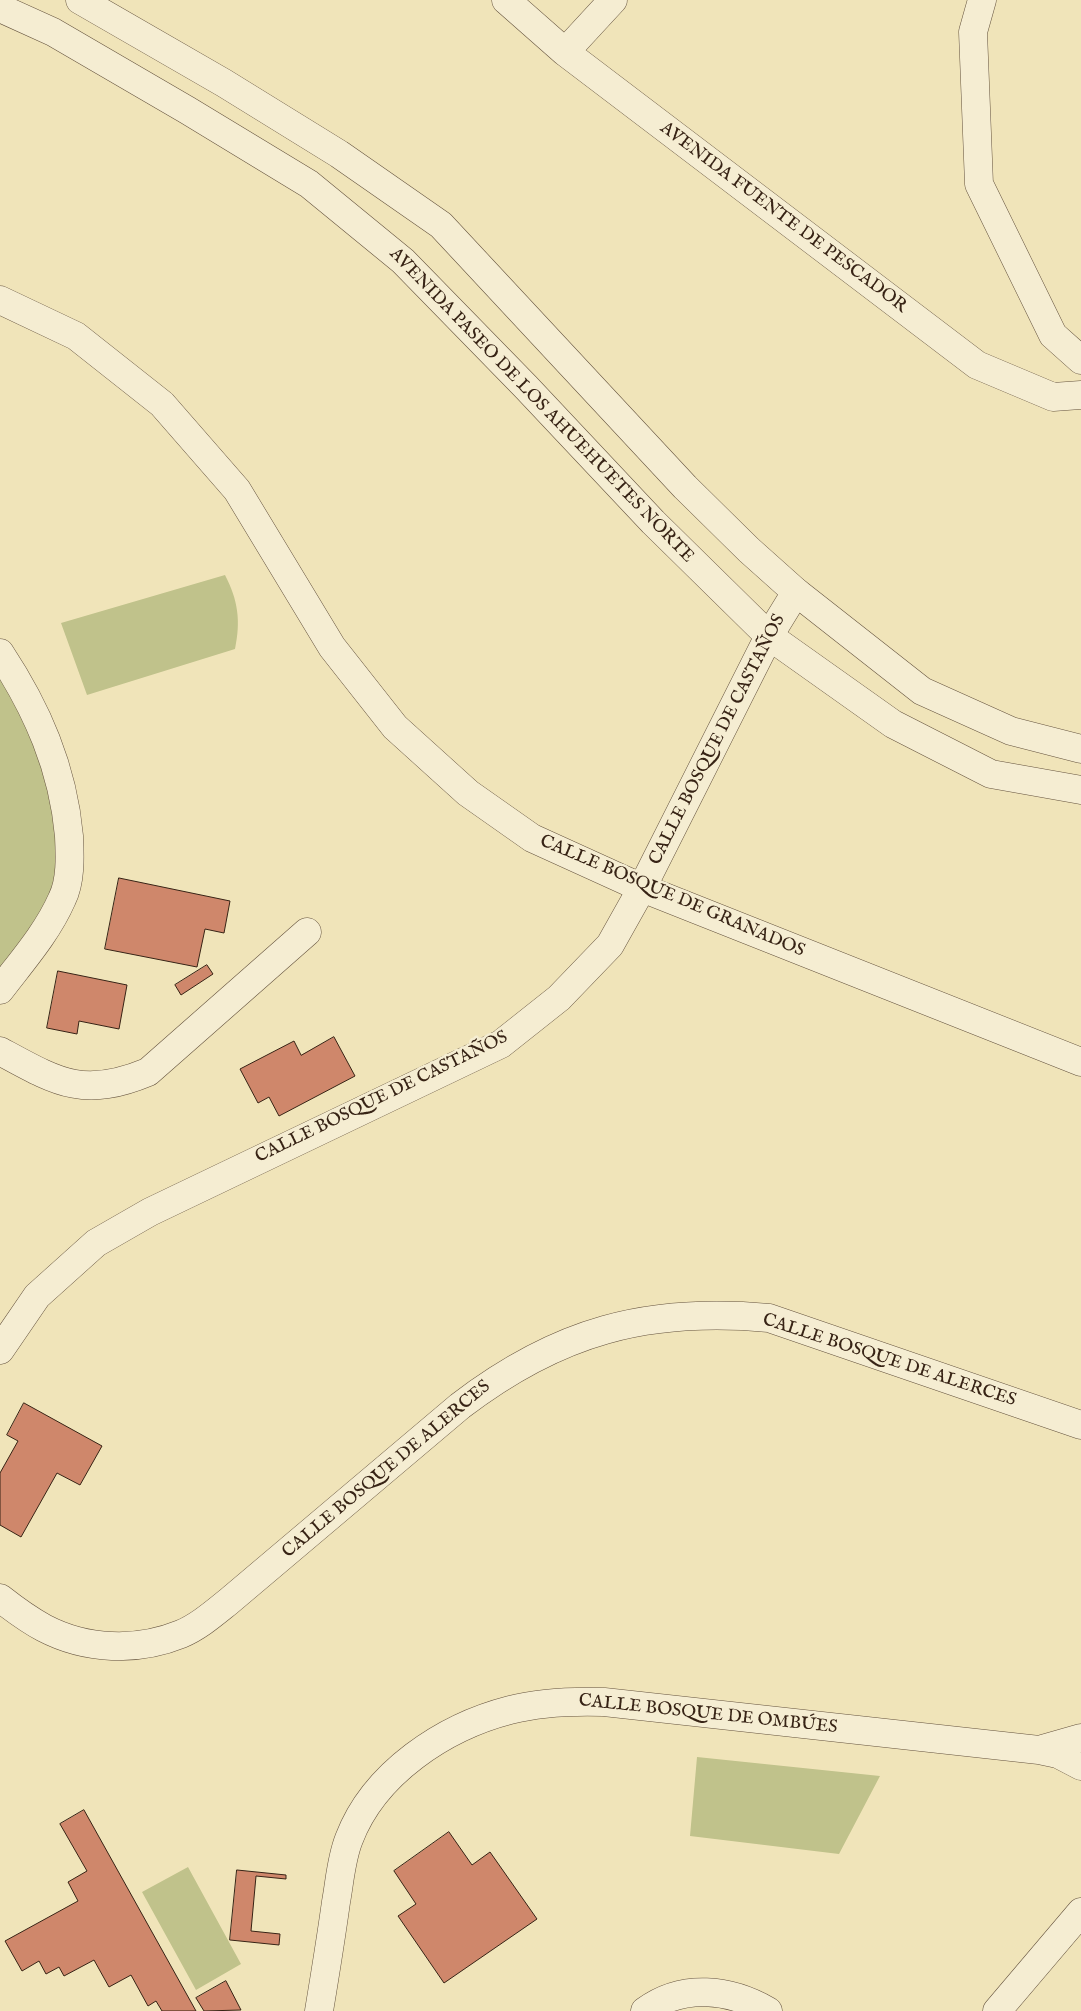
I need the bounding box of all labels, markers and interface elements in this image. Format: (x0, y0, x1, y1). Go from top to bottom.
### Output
street label: AVENIDA FUENTE DE PESCADOR (655, 118, 911, 318)
street label: AVENIDA PASEO DE LOS AHUEHUETES NORTE (384, 244, 698, 568)
street label: CALLE BOSQUE DE CASTAÑOS (645, 611, 791, 869)
street label: CALLE BOSQUE DE GRANADOS (536, 831, 808, 963)
street label: CALLE BOSQUE DE CASTAÑOS (252, 1027, 512, 1169)
street label: CALLE BOSQUE DE ALERCES (760, 1310, 1018, 1412)
street label: CALLE BOSQUE DE ALERCES (279, 1377, 495, 1563)
street label: CALLE BOSQUE DE OMBÚES (578, 1691, 838, 1739)

